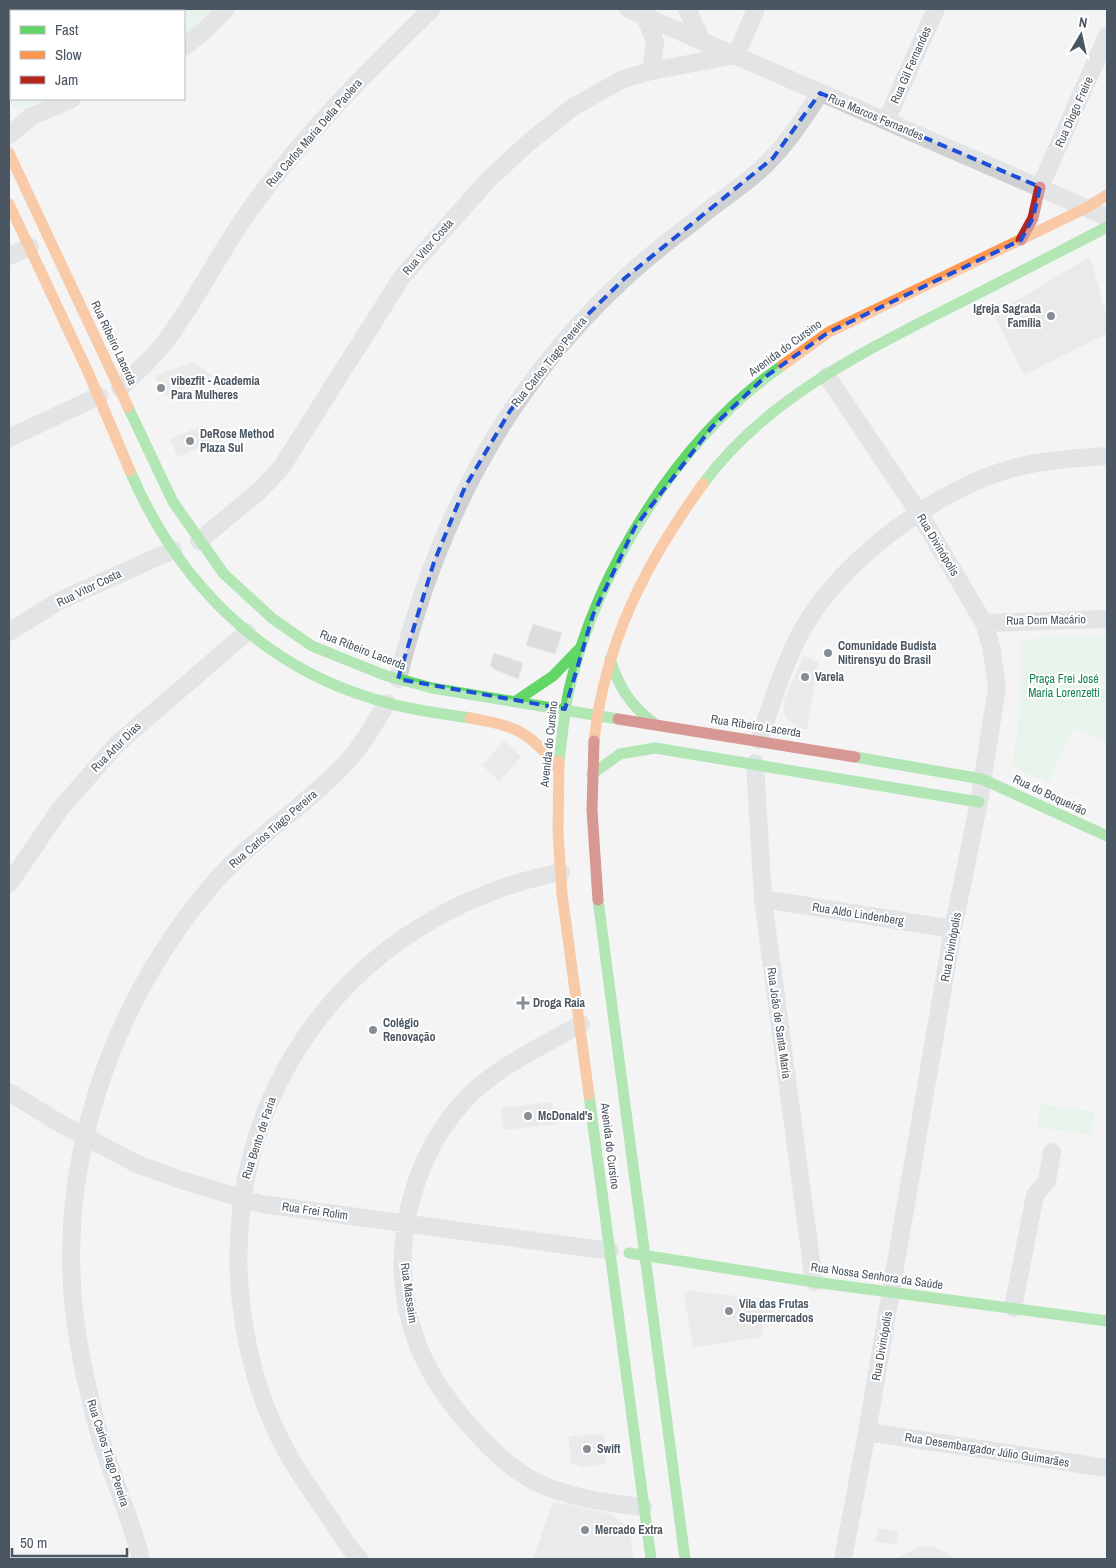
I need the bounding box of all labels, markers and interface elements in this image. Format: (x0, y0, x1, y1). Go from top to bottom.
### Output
legend (10, 10, 185, 100)
north arrow (1056, 10, 1106, 60)
text: N (1078, 13, 1089, 32)
text: Fast (55, 19, 79, 40)
street label: Rua Gil Fernandes (887, 24, 935, 106)
text: Slow (55, 44, 82, 65)
text: Jam (55, 69, 78, 90)
street label: Rua Diogo Freire (1051, 74, 1097, 150)
street label: Rua Carlos Maria Della Paolera (262, 75, 366, 191)
street label: Rua Marcos Fernandes (826, 90, 926, 144)
street label: Rua Vitor Costa (399, 215, 457, 279)
street label: Rua Ribeiro Lacerda (87, 298, 141, 388)
place label: Igreja Sagrada Família (973, 301, 1042, 331)
marker: Igreja Sagrada Família (1045, 310, 1057, 322)
street label: Rua Carlos Tiago Pereira (508, 313, 591, 410)
street label: Avenida do Cursino (744, 316, 825, 381)
place label: vibezfit - Academia Para Mulheres (171, 373, 260, 403)
marker: vibezfit - Academia Para Mulheres (155, 382, 167, 394)
place label: DeRose Method Plaza Sul (200, 426, 274, 456)
marker: DeRose Method Plaza Sul (184, 435, 196, 447)
street label: Rua Divinópolis (913, 511, 963, 579)
street label: Rua Vitor Costa (54, 565, 124, 610)
street label: Rua Dom Macário (1006, 611, 1086, 629)
street label: Rua Ribeiro Lacerda (317, 626, 409, 674)
place label: Comunidade Budista Nitirensyu do Brasil (838, 638, 937, 668)
marker: Comunidade Budista Nitirensyu do Brasil (822, 647, 834, 659)
place label: Varela (815, 669, 845, 685)
marker: Varela (799, 671, 811, 683)
park label: Praça Frei José Maria Lorenzetti (1028, 671, 1100, 701)
street label: Avenida do Cursino (536, 700, 561, 789)
street label: Rua Ribeiro Lacerda (710, 711, 803, 741)
street label: Rua Artur Dias (88, 718, 145, 775)
street label: Rua do Boqueirão (1010, 771, 1090, 819)
street label: Rua Carlos Tiago Pereira (226, 786, 321, 872)
street label: Rua Aldo Lindenberg (811, 899, 905, 929)
street label: Rua Divinópolis (937, 911, 965, 983)
street label: Rua João de Santa Maria (763, 966, 795, 1080)
place label: Droga Raia (533, 995, 585, 1011)
marker: Droga Raia (517, 997, 529, 1009)
place label: Colégio Renovação (383, 1015, 436, 1045)
marker: Colégio Renovação (367, 1024, 379, 1036)
street label: Rua Bento de Faria (238, 1094, 280, 1181)
street label: Avenida do Cursino (597, 1101, 623, 1190)
place label: McDonald's (538, 1108, 593, 1124)
marker: McDonald's (522, 1110, 534, 1122)
street label: Rua Frei Rolim (281, 1198, 349, 1224)
street label: Rua Nossa Senhora da Saúde (810, 1259, 944, 1293)
street label: Rua Massaim (397, 1262, 421, 1324)
place label: Vila das Frutas Supermercados (739, 1296, 814, 1326)
marker: Vila das Frutas Supermercados (723, 1305, 735, 1317)
street label: Rua Divinópolis (868, 1310, 896, 1382)
street label: Rua Carlos Tiago Pereira (83, 1397, 133, 1509)
street label: Rua Desembargador Júlio Guimarães (904, 1429, 1070, 1471)
place label: Swift (597, 1441, 621, 1457)
marker: Swift (581, 1443, 593, 1455)
place label: Mercado Extra (595, 1522, 663, 1538)
marker: Mercado Extra (579, 1524, 591, 1536)
scale bar (12, 1526, 128, 1558)
text: 50 m (20, 1532, 47, 1553)

